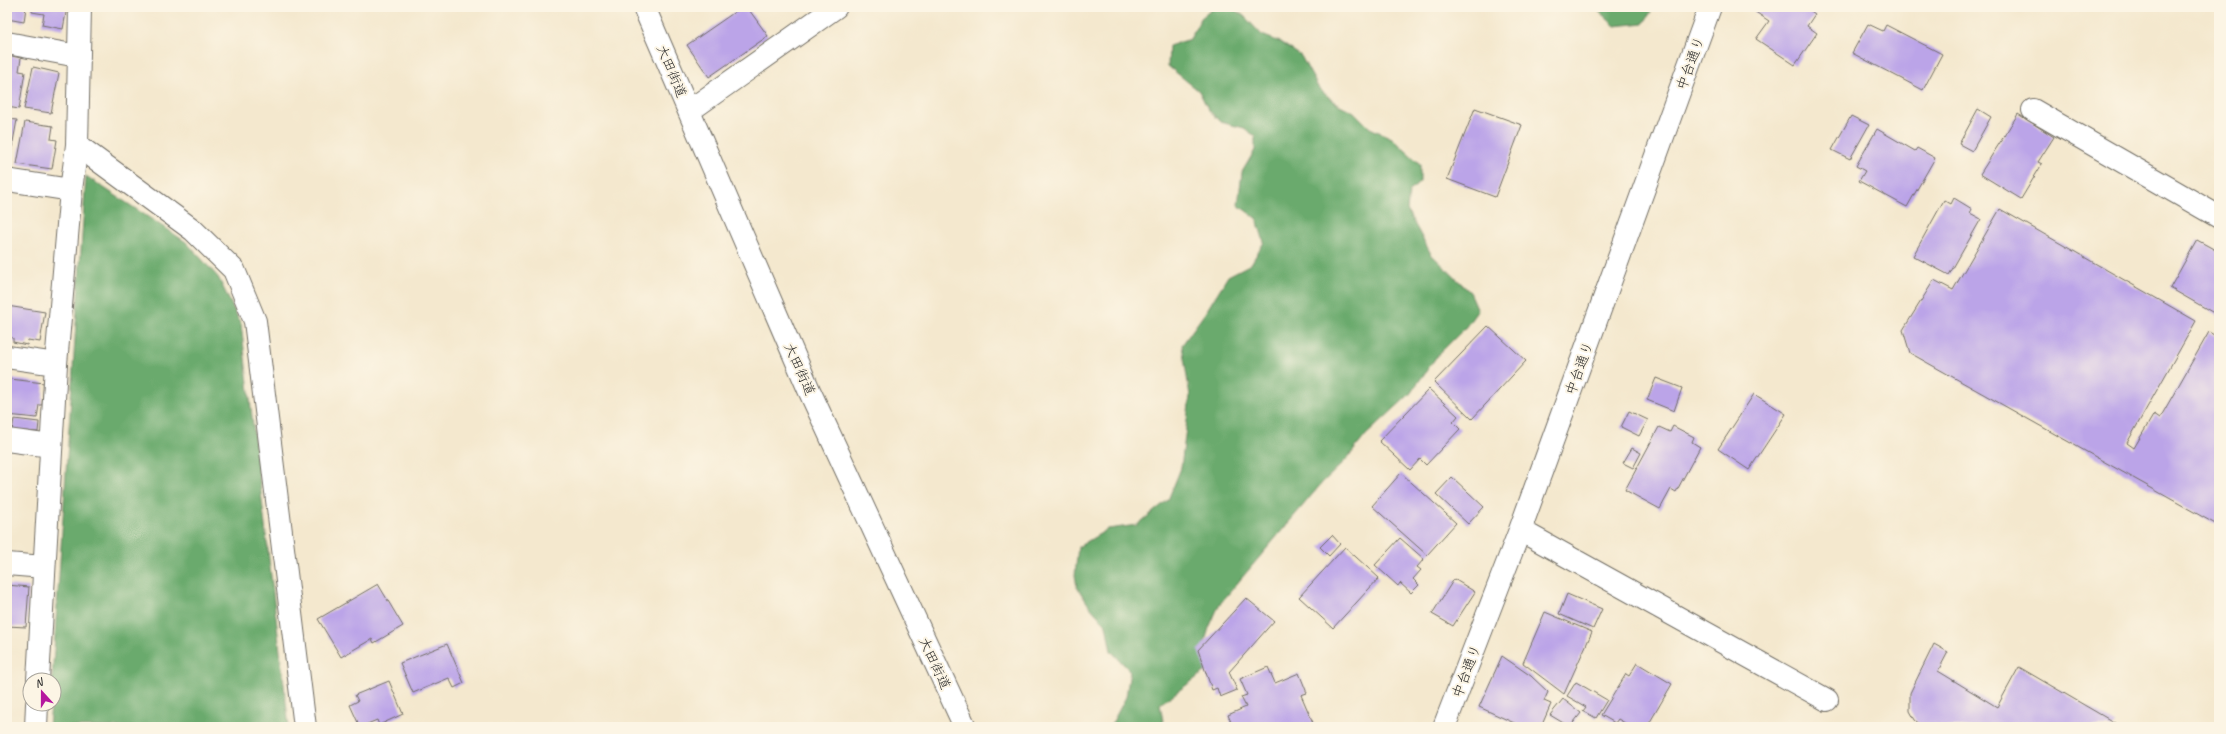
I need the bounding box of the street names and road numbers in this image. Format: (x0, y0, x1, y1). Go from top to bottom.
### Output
street label: 中台通り (1673, 34, 1708, 92)
street label: 大田街道 (653, 42, 690, 100)
street label: 中台通り (1562, 339, 1597, 397)
street label: 大田街道 (780, 340, 819, 398)
street label: 大田街道 (915, 634, 954, 692)
street label: 中台通り (1448, 642, 1484, 700)

